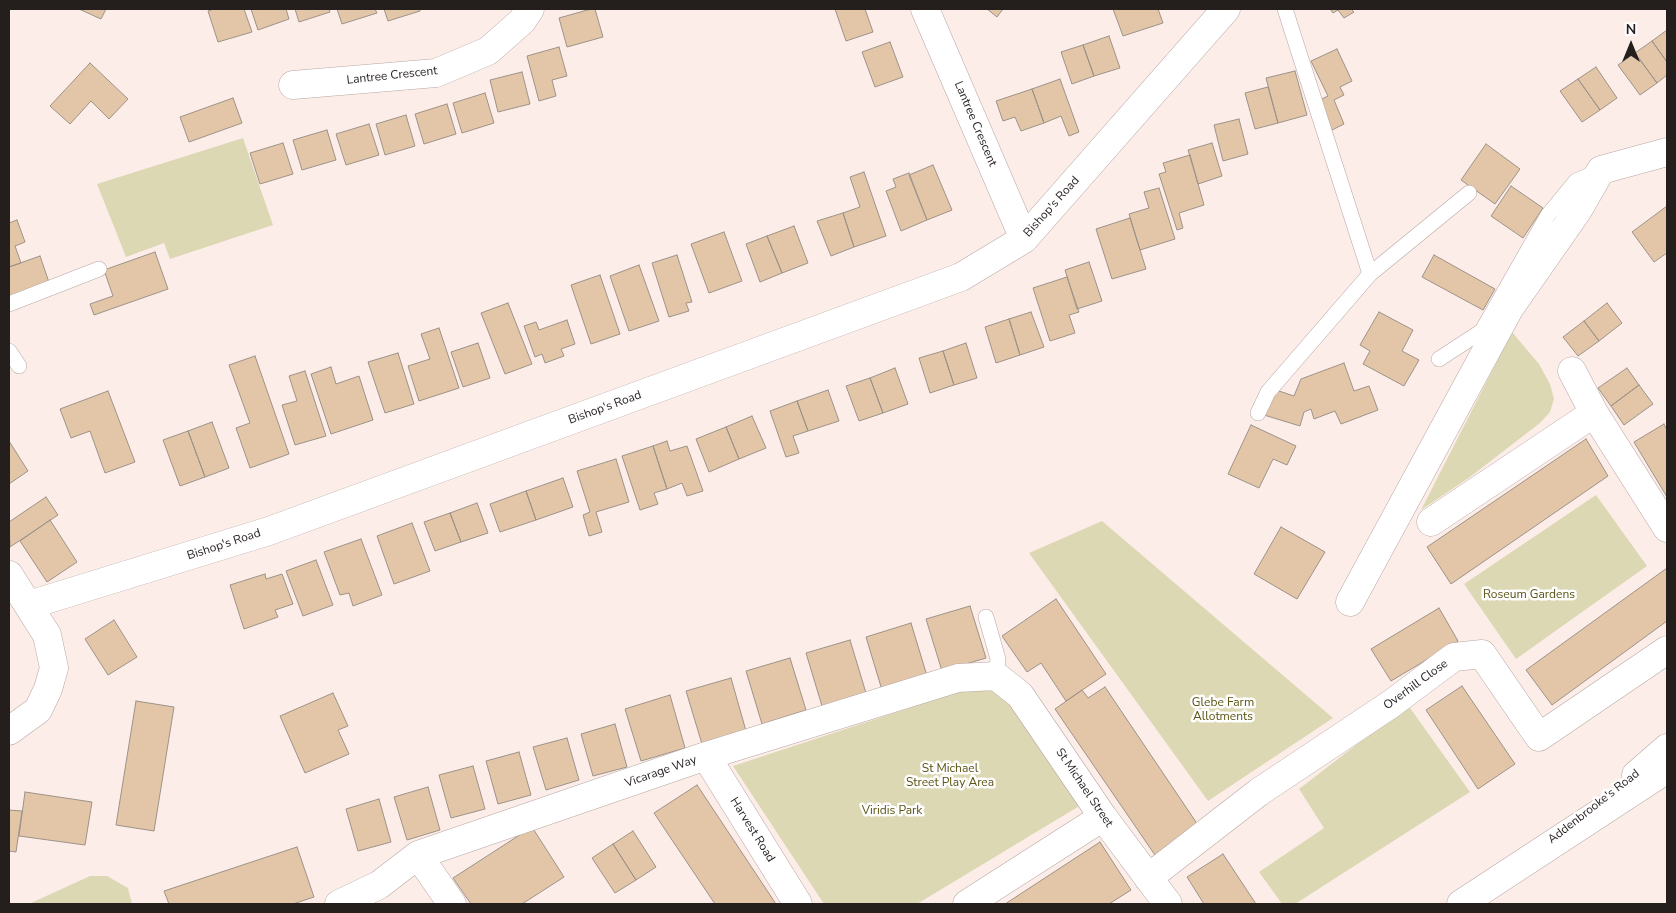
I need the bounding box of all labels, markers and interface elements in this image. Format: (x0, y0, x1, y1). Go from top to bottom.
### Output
north arrow (1606, 20, 1656, 70)
text: N (1626, 20, 1636, 39)
street label: Lantree Crescent (346, 64, 438, 88)
street label: Lantree Crescent (951, 79, 999, 169)
street label: Bishop's Road (1021, 174, 1083, 240)
street label: Bishop's Road (567, 388, 643, 428)
street label: Bishop's Road (185, 526, 263, 564)
park label: Roseum Gardens (1483, 588, 1575, 602)
street label: Overhill Close (1381, 657, 1451, 713)
park label: Glebe Farm Allotments (1192, 696, 1254, 724)
street label: St Michael Street (1052, 746, 1116, 830)
street label: Vicarage Way (623, 753, 699, 791)
park label: St Michael Street Play Area (906, 762, 994, 790)
street label: Addenbrooke's Road (1545, 767, 1643, 847)
street label: Harvest Road (726, 795, 778, 865)
park label: Viridis Park (862, 804, 922, 818)

